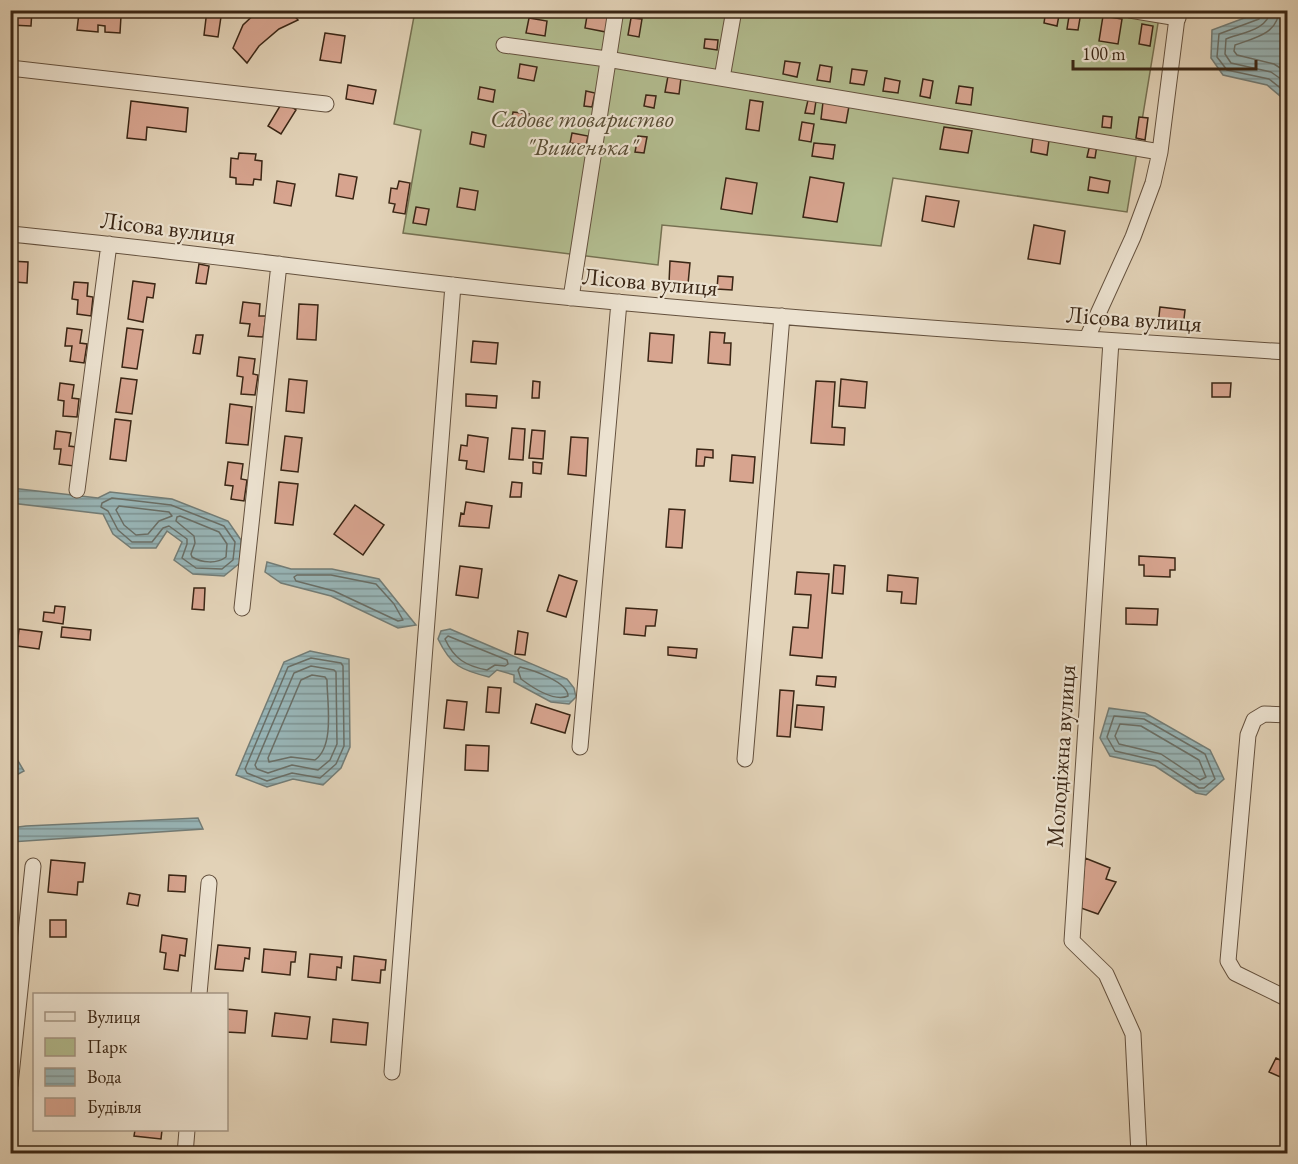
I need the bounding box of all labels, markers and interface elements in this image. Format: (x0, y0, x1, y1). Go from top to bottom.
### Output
scale bar (1073, 33, 1256, 71)
text: 100 m (1082, 42, 1126, 65)
park label: Садове товариство "Вишенька" (490, 103, 674, 162)
street label: Лісова вулиця (99, 204, 238, 251)
street label: Лісова вулиця (581, 260, 719, 303)
street label: Лісова вулиця (1065, 298, 1203, 339)
street label: Молодіжна вулиця (1039, 663, 1082, 848)
legend (33, 993, 228, 1131)
text: Вулиця (87, 1005, 140, 1028)
text: Парк (87, 1035, 127, 1058)
text: Вода (87, 1065, 122, 1088)
text: Будівля (87, 1095, 142, 1118)

